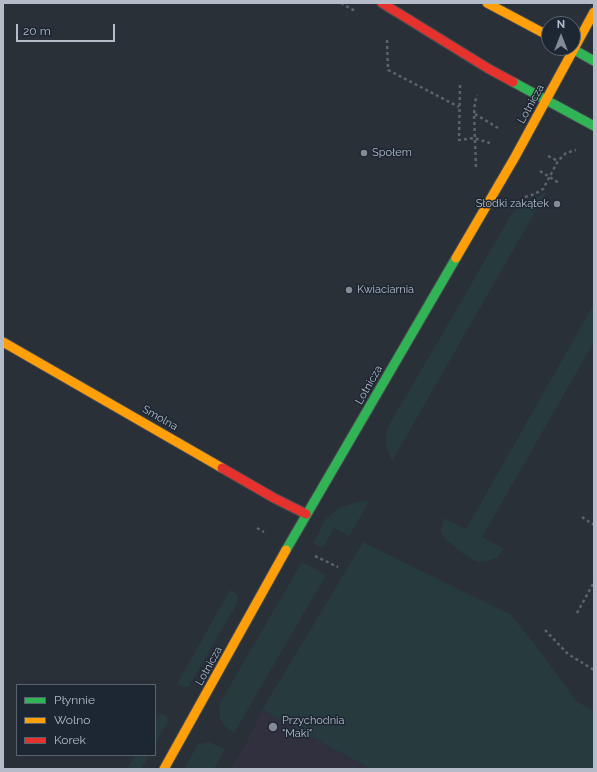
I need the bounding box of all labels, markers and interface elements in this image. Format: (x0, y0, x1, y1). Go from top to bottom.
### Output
scale bar (18, 16, 117, 42)
north arrow (541, 16, 581, 56)
text: N (557, 18, 565, 31)
text: 20 m (23, 24, 51, 38)
street label: Lotnicza (515, 82, 547, 126)
place label: Społem (372, 146, 412, 160)
marker: Społem (359, 148, 369, 158)
place label: Słodki zakątek (476, 197, 549, 211)
marker: Słodki zakątek (552, 199, 562, 209)
place label: Kwiaciarnia (357, 283, 414, 297)
marker: Kwiaciarnia (344, 285, 354, 295)
street label: Lotnicza (353, 363, 385, 407)
street label: Smolna (140, 403, 180, 433)
street label: Lotnicza (193, 644, 225, 688)
legend (16, 684, 156, 756)
text: Płynnie (54, 693, 95, 707)
text: Wolno (54, 713, 90, 727)
place label: Przychodnia "Maki" (282, 714, 345, 740)
marker: Przychodnia "Maki" (267, 721, 279, 733)
text: Korek (54, 733, 86, 747)

